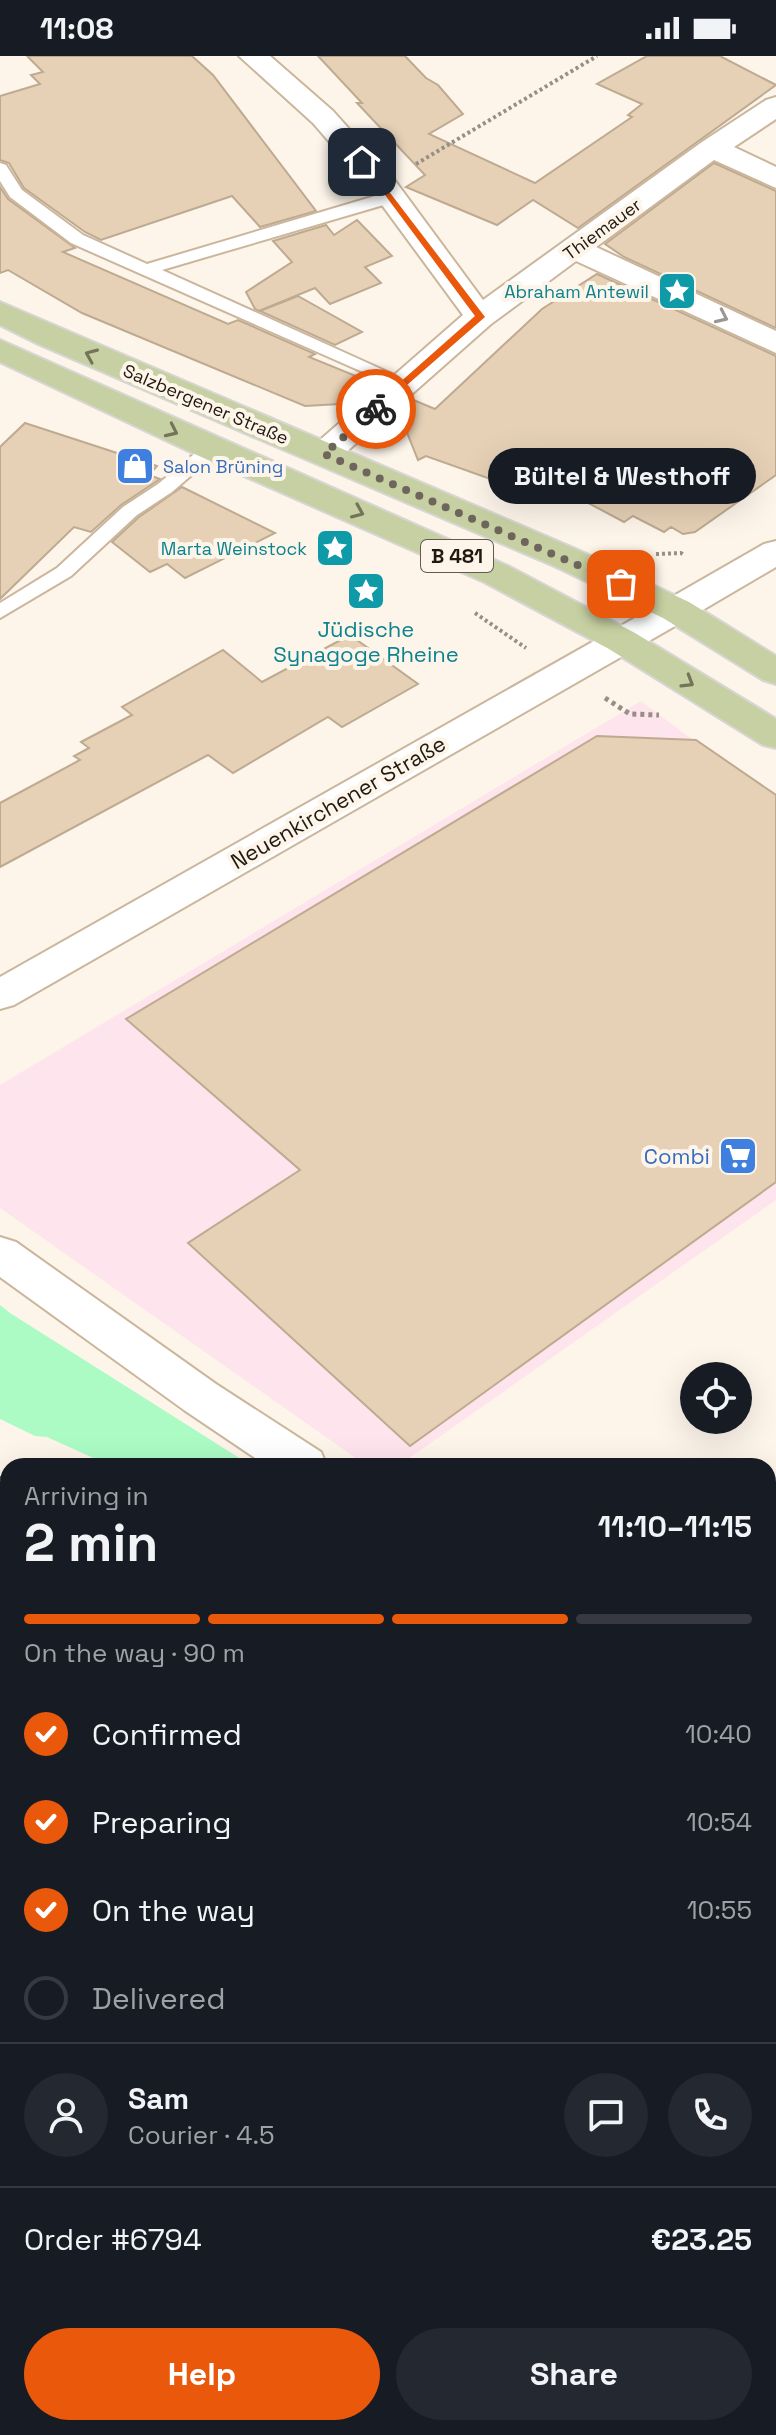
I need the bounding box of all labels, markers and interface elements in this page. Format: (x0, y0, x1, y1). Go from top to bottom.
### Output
text: 11:08 (40, 9, 114, 48)
pin (328, 128, 396, 196)
icon: home (340, 140, 384, 184)
street label: Thiemauer (559, 193, 646, 265)
place icon: Abraham Antewil (656, 270, 698, 312)
place label: Abraham Antewil (504, 280, 649, 303)
one-way arrow (713, 308, 728, 324)
one-way arrow (85, 349, 99, 365)
street label: Salzbergener Straße (120, 359, 292, 449)
courier (336, 369, 416, 449)
icon: bike (354, 387, 398, 431)
one-way arrow (164, 421, 178, 437)
shop icon: Salon Brüning (114, 445, 156, 487)
callout: Bültel & Westhoff (487, 448, 755, 504)
place label: Salon Brüning (163, 455, 283, 478)
text: Bültel & Westhoff (514, 459, 730, 493)
one-way arrow (349, 503, 364, 519)
place icon: Marta Weinstock (314, 527, 356, 569)
place label: Marta Weinstock (161, 537, 307, 560)
road number: B 481 (421, 540, 493, 572)
pin (587, 550, 655, 618)
icon: bag (599, 562, 643, 606)
place icon: Jüdische Synagoge Rheine (345, 570, 387, 612)
place label: Jüdische Synagoge Rheine (273, 615, 459, 668)
one-way arrow (679, 672, 694, 687)
street label: Neuenkirchener Straße (225, 729, 451, 875)
supermarket icon: Combi (717, 1135, 759, 1177)
place label: Combi (644, 1142, 710, 1170)
map controls (680, 1362, 752, 1434)
button: locate (680, 1362, 752, 1434)
text: Arriving in (24, 1479, 148, 1513)
text: 11:10–11:15 (598, 1507, 752, 1546)
text: 2 min (24, 1510, 158, 1576)
text: On the way · 90 m (24, 1636, 245, 1670)
icon: check (24, 1712, 68, 1756)
text: Confirmed (92, 1715, 242, 1754)
text: 10:40 (685, 1717, 752, 1751)
icon: check (24, 1800, 68, 1844)
text: Preparing (92, 1803, 231, 1842)
text: 10:54 (686, 1805, 752, 1839)
icon: check (24, 1888, 68, 1932)
text: On the way (92, 1891, 255, 1930)
text: 10:55 (687, 1893, 752, 1927)
text: Delivered (92, 1979, 226, 2018)
button: person (24, 2073, 108, 2157)
button: chat (564, 2073, 648, 2157)
button: phone (668, 2073, 752, 2157)
text: Sam (128, 2079, 189, 2118)
text: Courier · 4.5 (128, 2118, 275, 2152)
text: Order #6794 (24, 2220, 202, 2259)
text: €23.25 (651, 2220, 752, 2259)
button: Help (24, 2328, 380, 2420)
button: Share (396, 2328, 752, 2420)

